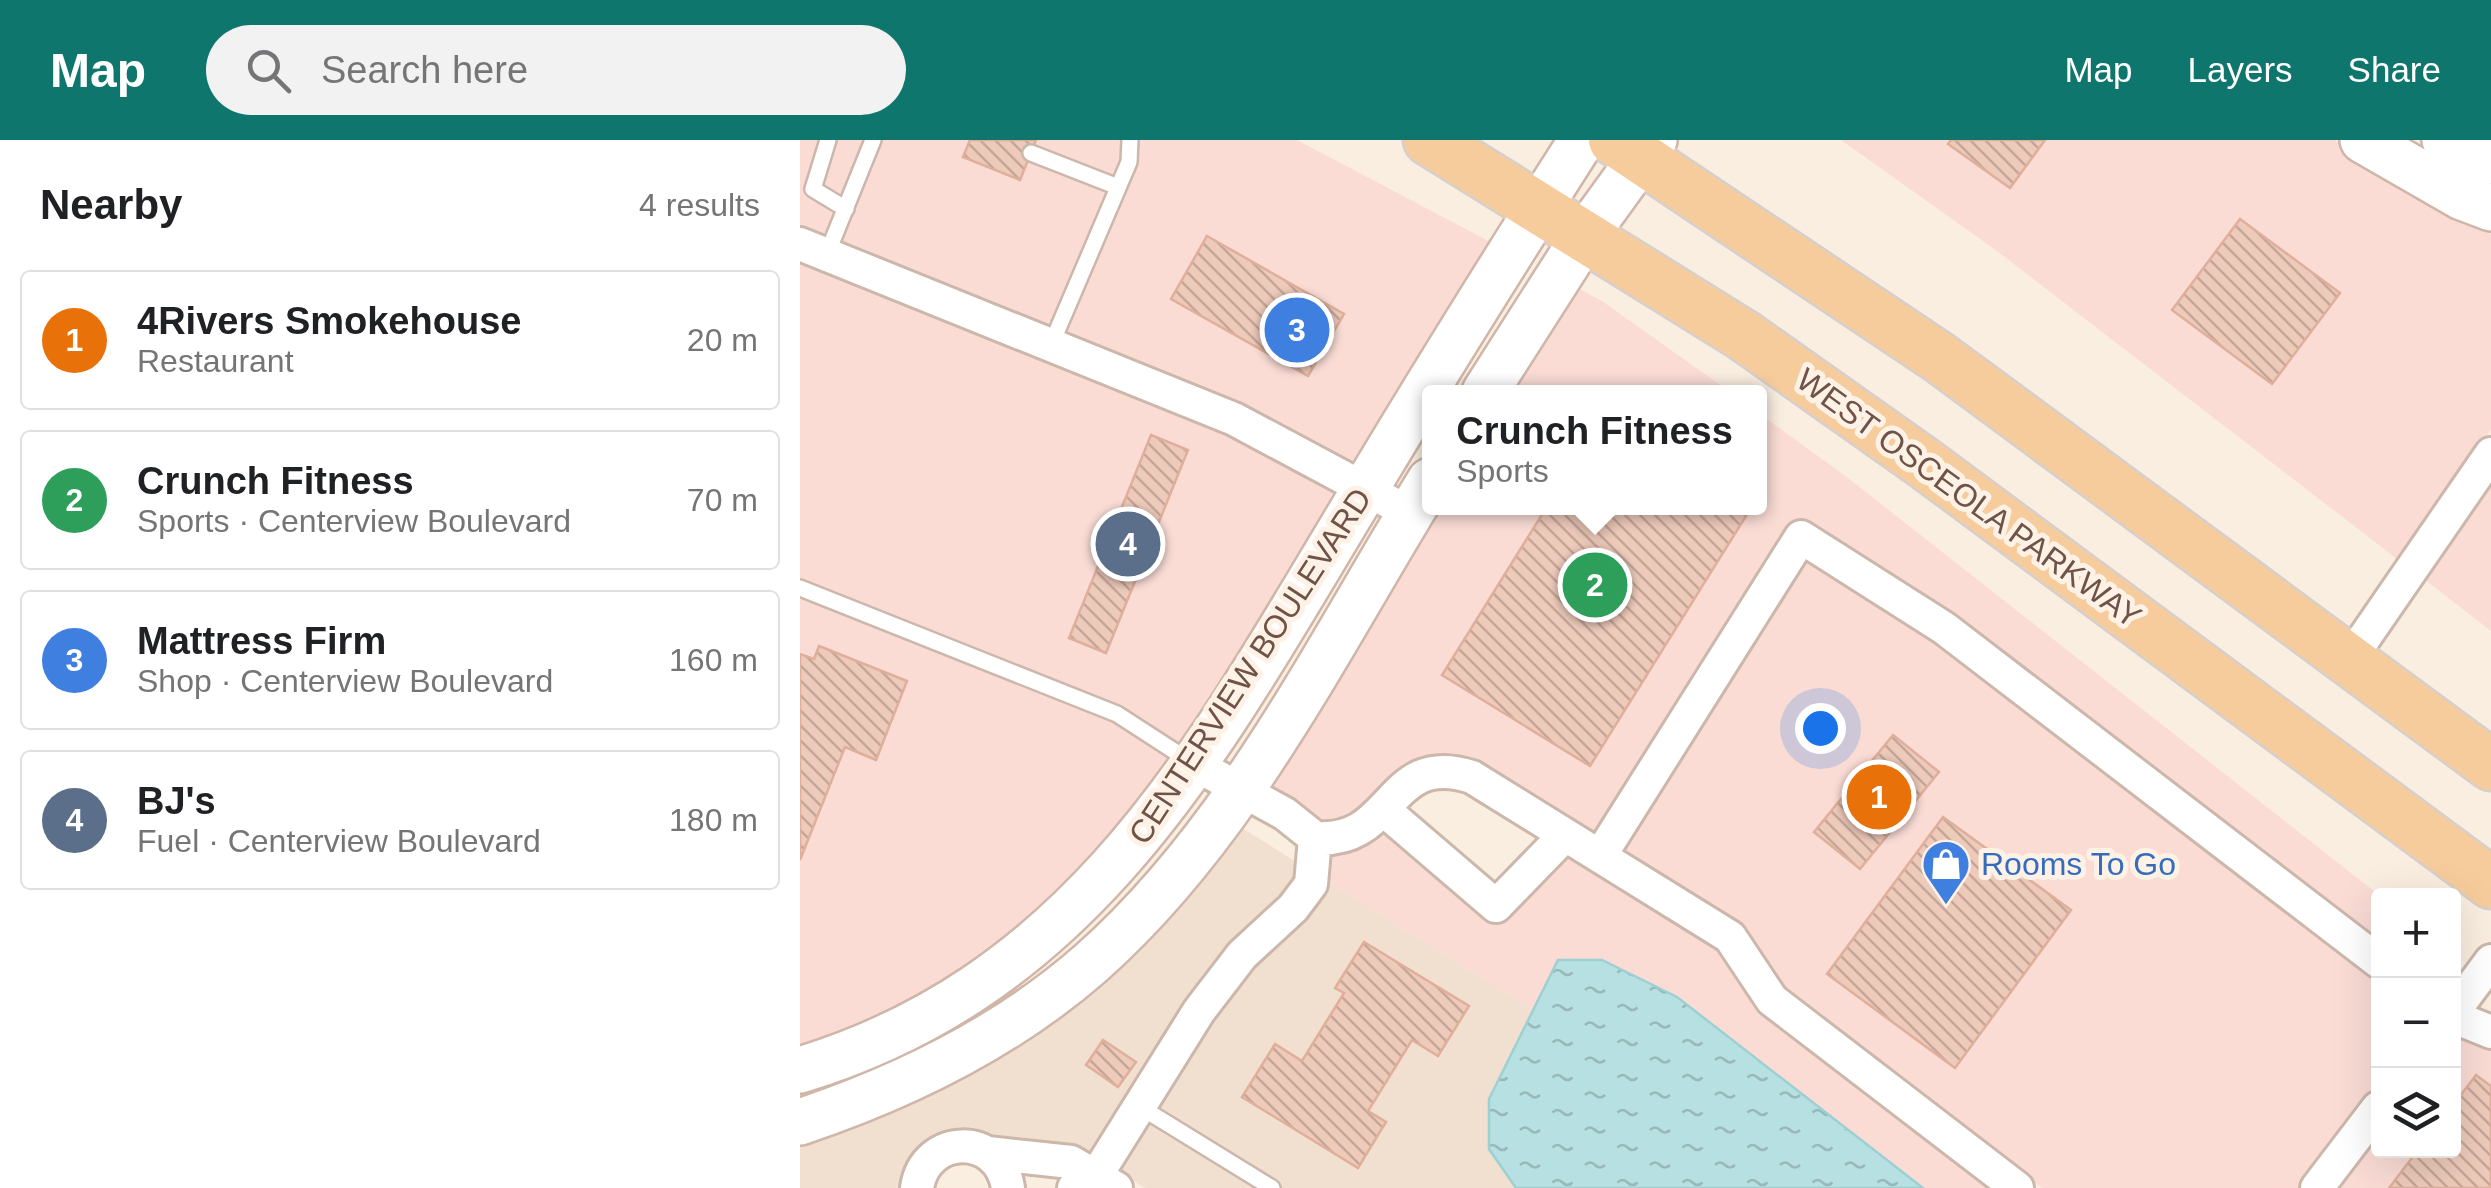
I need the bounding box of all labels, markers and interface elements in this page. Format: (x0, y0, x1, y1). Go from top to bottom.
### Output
search box (206, 25, 906, 115)
icon: search (241, 43, 296, 98)
text: Map (50, 44, 146, 97)
text: Search here (321, 49, 528, 91)
text: Map (2064, 50, 2133, 89)
text: Layers (2188, 50, 2293, 89)
text: Share (2348, 50, 2441, 89)
text: Nearby (40, 181, 182, 228)
text: 4 results (639, 187, 760, 223)
pin: 3 (1264, 292, 1330, 368)
text: 4Rivers Smokehouse (137, 300, 521, 342)
text: 1 (66, 322, 83, 358)
text: 20 m (687, 322, 758, 358)
text: Restaurant (137, 343, 294, 379)
street label: WEST OSCEOLA PARKWAY (1790, 361, 2148, 635)
popup (1422, 385, 1767, 515)
text: Crunch Fitness (1456, 410, 1733, 452)
text: Sports (1456, 453, 1549, 489)
text: Crunch Fitness (137, 460, 414, 502)
street label: CENTERVIEW BOULEVARD (1121, 481, 1379, 851)
text: 2 (66, 482, 83, 518)
text: 70 m (687, 482, 758, 518)
text: Sports · Centerview Boulevard (137, 503, 571, 539)
pin: 4 (1096, 506, 1160, 582)
pin: 2 (1562, 548, 1628, 622)
text: Mattress Firm (137, 620, 386, 662)
text: 3 (66, 642, 83, 678)
text: 160 m (669, 642, 758, 678)
text: Shop · Centerview Boulevard (137, 663, 553, 699)
your location (1795, 703, 1846, 754)
pin: 1 (1846, 760, 1912, 834)
text: BJ's (137, 780, 216, 822)
text: 4 (66, 802, 83, 838)
text: 180 m (669, 802, 758, 838)
text: Fuel · Centerview Boulevard (137, 823, 541, 859)
shop icon: Rooms To Go (1920, 838, 1972, 906)
place label: Rooms To Go (1981, 846, 2176, 882)
map controls (2371, 888, 2461, 1158)
button: + (2371, 888, 2461, 978)
button: − (2371, 978, 2461, 1068)
button: layers (2371, 1068, 2461, 1158)

